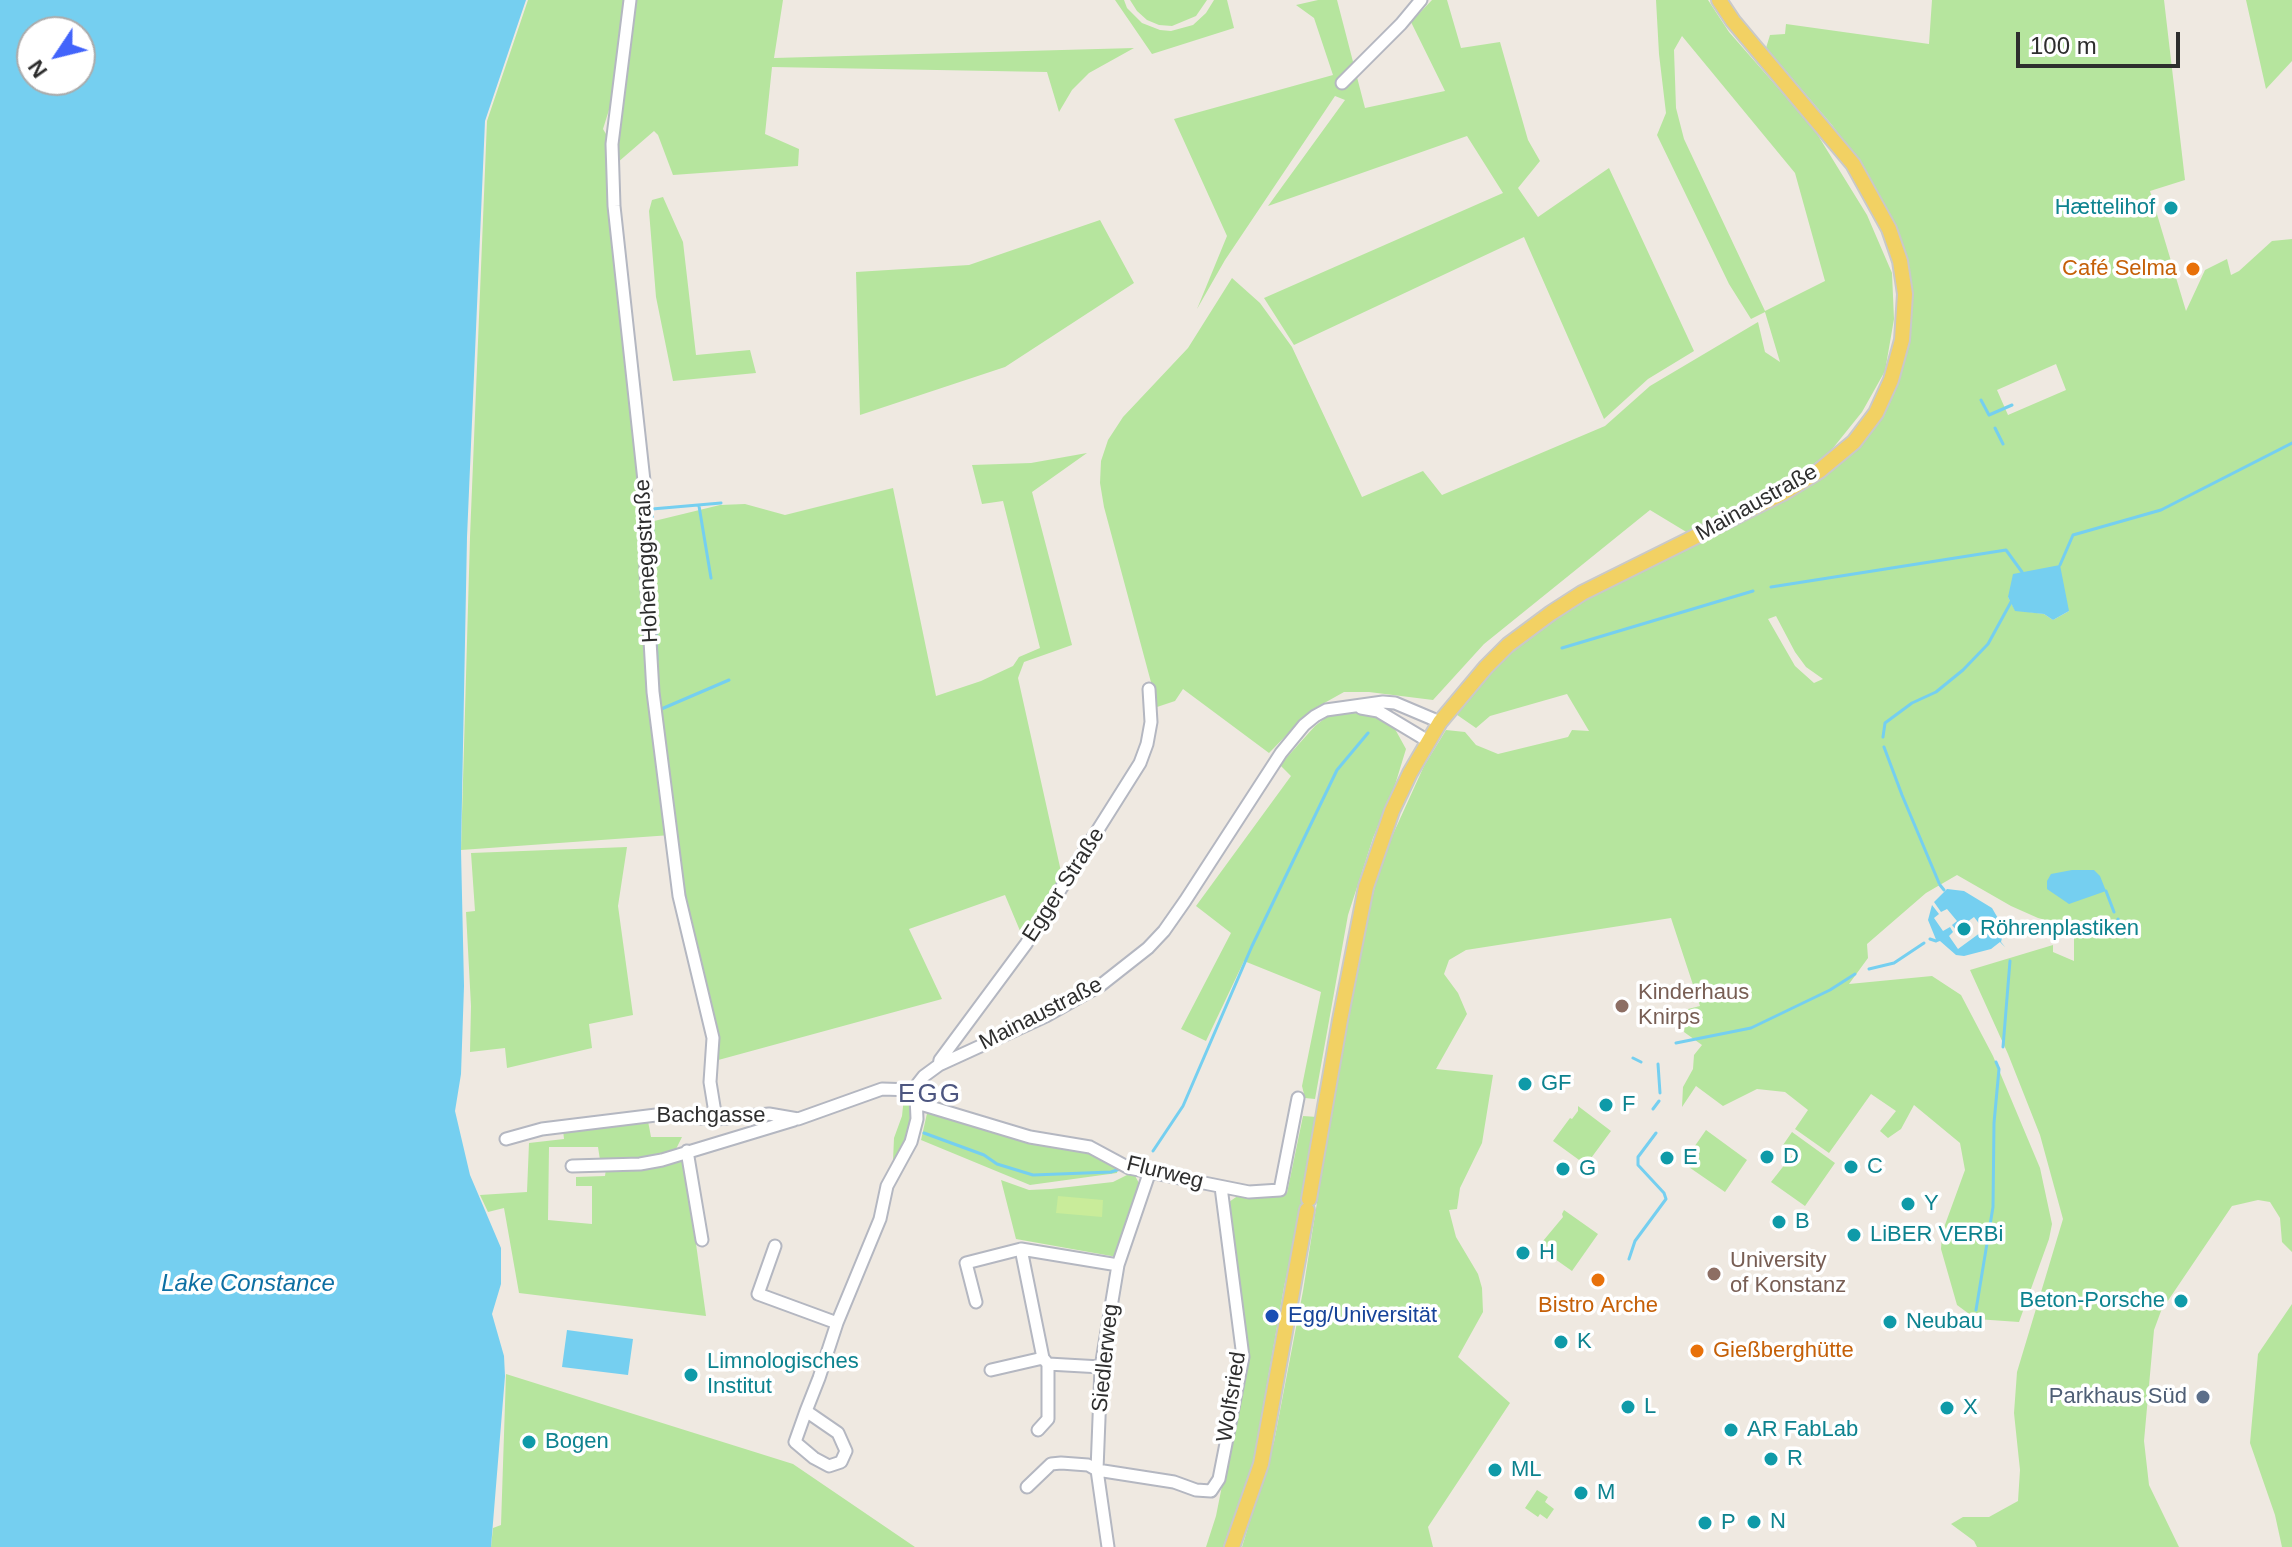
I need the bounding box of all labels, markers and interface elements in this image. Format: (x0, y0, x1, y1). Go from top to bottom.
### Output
north arrow (16, 16, 96, 96)
scale bar (2020, 16, 2184, 66)
text: 100 m (2030, 32, 2097, 59)
text: N (23, 55, 52, 83)
place label: Hættelihof (2055, 195, 2155, 221)
marker: Hættelihof (2162, 199, 2180, 217)
place label: Café Selma (2062, 256, 2177, 282)
marker: Café Selma (2184, 260, 2202, 278)
street label: Mainaustraße (1692, 459, 1822, 547)
street label: Hoheneggstraße (630, 478, 664, 644)
street label: Egger Straße (1017, 823, 1111, 947)
place label: Röhrenplastiken (1980, 916, 2139, 942)
marker: Röhrenplastiken (1955, 920, 1973, 938)
street label: Mainaustraße (975, 972, 1107, 1056)
place label: Kinderhaus Knirps (1638, 980, 1749, 1032)
marker: Kinderhaus Knirps (1613, 997, 1631, 1015)
place label: GF (1541, 1071, 1572, 1097)
marker: GF (1516, 1075, 1534, 1093)
district label: EGG (898, 1079, 962, 1111)
place label: F (1622, 1092, 1635, 1118)
marker: F (1597, 1096, 1615, 1114)
street label: Bachgasse (657, 1103, 765, 1129)
place label: D (1783, 1144, 1799, 1170)
place label: E (1683, 1145, 1698, 1171)
marker: D (1758, 1148, 1776, 1166)
marker: E (1658, 1149, 1676, 1167)
street label: Flurweg (1124, 1151, 1206, 1195)
place label: C (1867, 1154, 1883, 1180)
place label: G (1579, 1156, 1596, 1182)
marker: C (1842, 1158, 1860, 1176)
marker: G (1554, 1160, 1572, 1178)
place label: Y (1924, 1191, 1939, 1217)
marker: Y (1899, 1195, 1917, 1213)
place label: B (1795, 1209, 1810, 1235)
marker: B (1770, 1213, 1788, 1231)
place label: LiBER VERBi (1870, 1222, 2003, 1248)
marker: LiBER VERBi (1845, 1226, 1863, 1244)
place label: H (1539, 1240, 1555, 1266)
marker: H (1514, 1244, 1532, 1262)
place label: University of Konstanz (1730, 1248, 1846, 1300)
marker: University of Konstanz (1705, 1265, 1723, 1283)
water label: Lake Constance (161, 1270, 335, 1298)
marker: Bistro Arche (1589, 1271, 1607, 1289)
place label: Beton-Porsche (2019, 1288, 2165, 1314)
marker: Beton-Porsche (2172, 1292, 2190, 1310)
place label: Bistro Arche (1538, 1293, 1658, 1319)
street label: Siedlerweg (1087, 1302, 1125, 1414)
place label: Egg/Universität (1288, 1303, 1437, 1329)
marker: Egg/Universität (1263, 1307, 1281, 1325)
place label: Neubau (1906, 1309, 1983, 1335)
marker: Neubau (1881, 1313, 1899, 1331)
place label: K (1577, 1329, 1592, 1355)
marker: K (1552, 1333, 1570, 1351)
place label: Gießberghütte (1713, 1338, 1854, 1364)
marker: Gießberghütte (1688, 1342, 1706, 1360)
place label: Limnologisches Institut (707, 1349, 859, 1400)
street label: Wolfsried (1212, 1350, 1252, 1444)
marker: Limnologisches Institut (682, 1366, 700, 1384)
place label: Parkhaus Süd (2049, 1384, 2187, 1410)
marker: Parkhaus Süd (2194, 1388, 2212, 1406)
place label: L (1644, 1394, 1656, 1420)
place label: X (1963, 1395, 1978, 1421)
marker: L (1619, 1398, 1637, 1416)
marker: X (1938, 1399, 1956, 1417)
place label: AR FabLab (1747, 1417, 1858, 1443)
marker: AR FabLab (1722, 1421, 1740, 1439)
place label: Bogen (545, 1429, 609, 1455)
marker: Bogen (520, 1433, 538, 1451)
place label: R (1787, 1446, 1803, 1472)
marker: R (1762, 1450, 1780, 1468)
place label: ML (1511, 1457, 1542, 1483)
marker: ML (1486, 1461, 1504, 1479)
place label: M (1597, 1480, 1615, 1506)
marker: M (1572, 1484, 1590, 1502)
place label: N (1770, 1509, 1786, 1535)
place label: P (1721, 1510, 1736, 1536)
marker: N (1745, 1513, 1763, 1531)
marker: P (1696, 1514, 1714, 1532)

